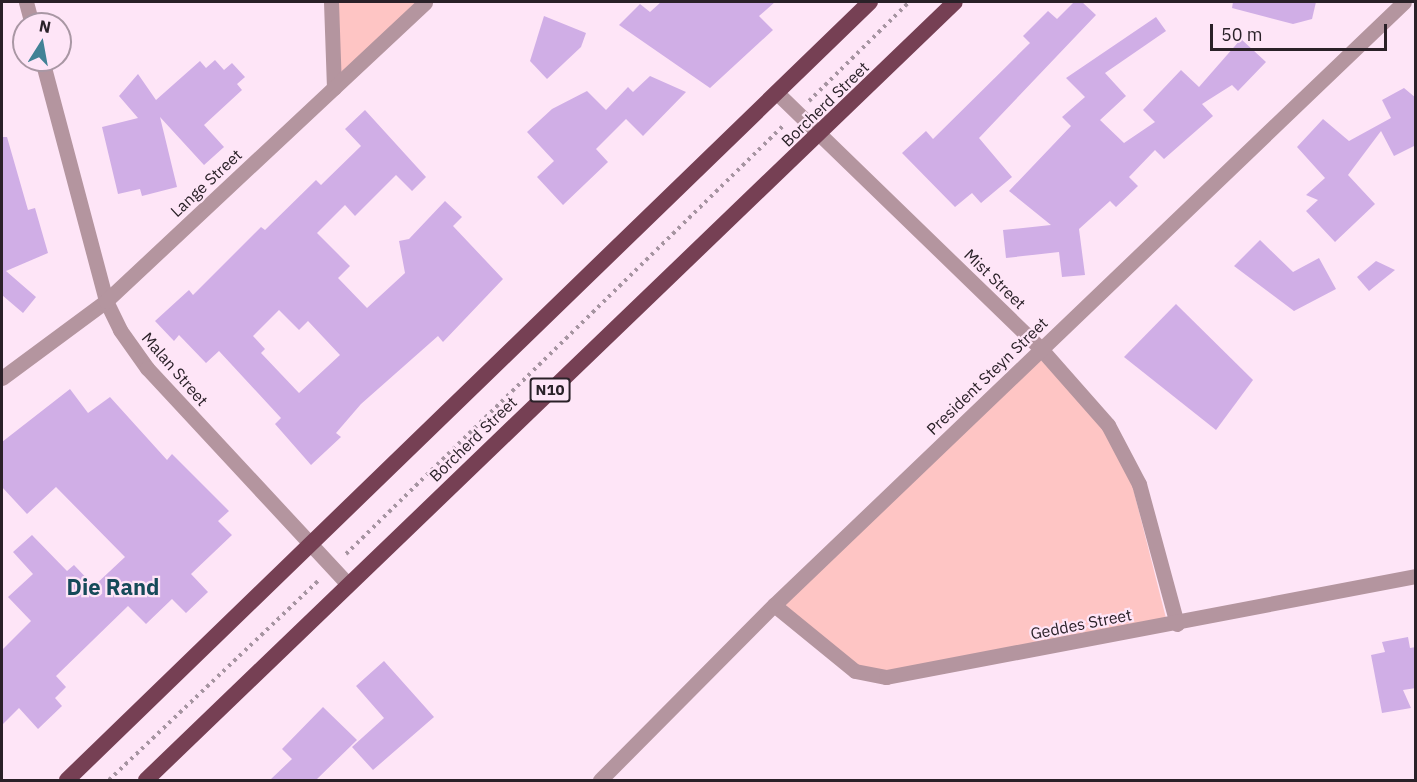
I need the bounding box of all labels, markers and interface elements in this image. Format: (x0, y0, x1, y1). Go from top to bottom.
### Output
north arrow (12, 12, 72, 72)
scale bar (1213, 12, 1390, 50)
text: N (37, 15, 53, 37)
text: 50 m (1221, 23, 1263, 46)
street label: Borcherd Street (777, 58, 873, 150)
street label: Lange Street (166, 145, 246, 221)
street label: Mist Street (960, 245, 1030, 313)
street label: President Steyn Street (923, 313, 1051, 439)
street label: Malan Street (138, 328, 212, 410)
road number: N10 (529, 378, 571, 402)
street label: Borcherd Street (425, 393, 521, 485)
district label: Die Rand (67, 574, 159, 600)
street label: Geddes Street (1029, 605, 1133, 643)

